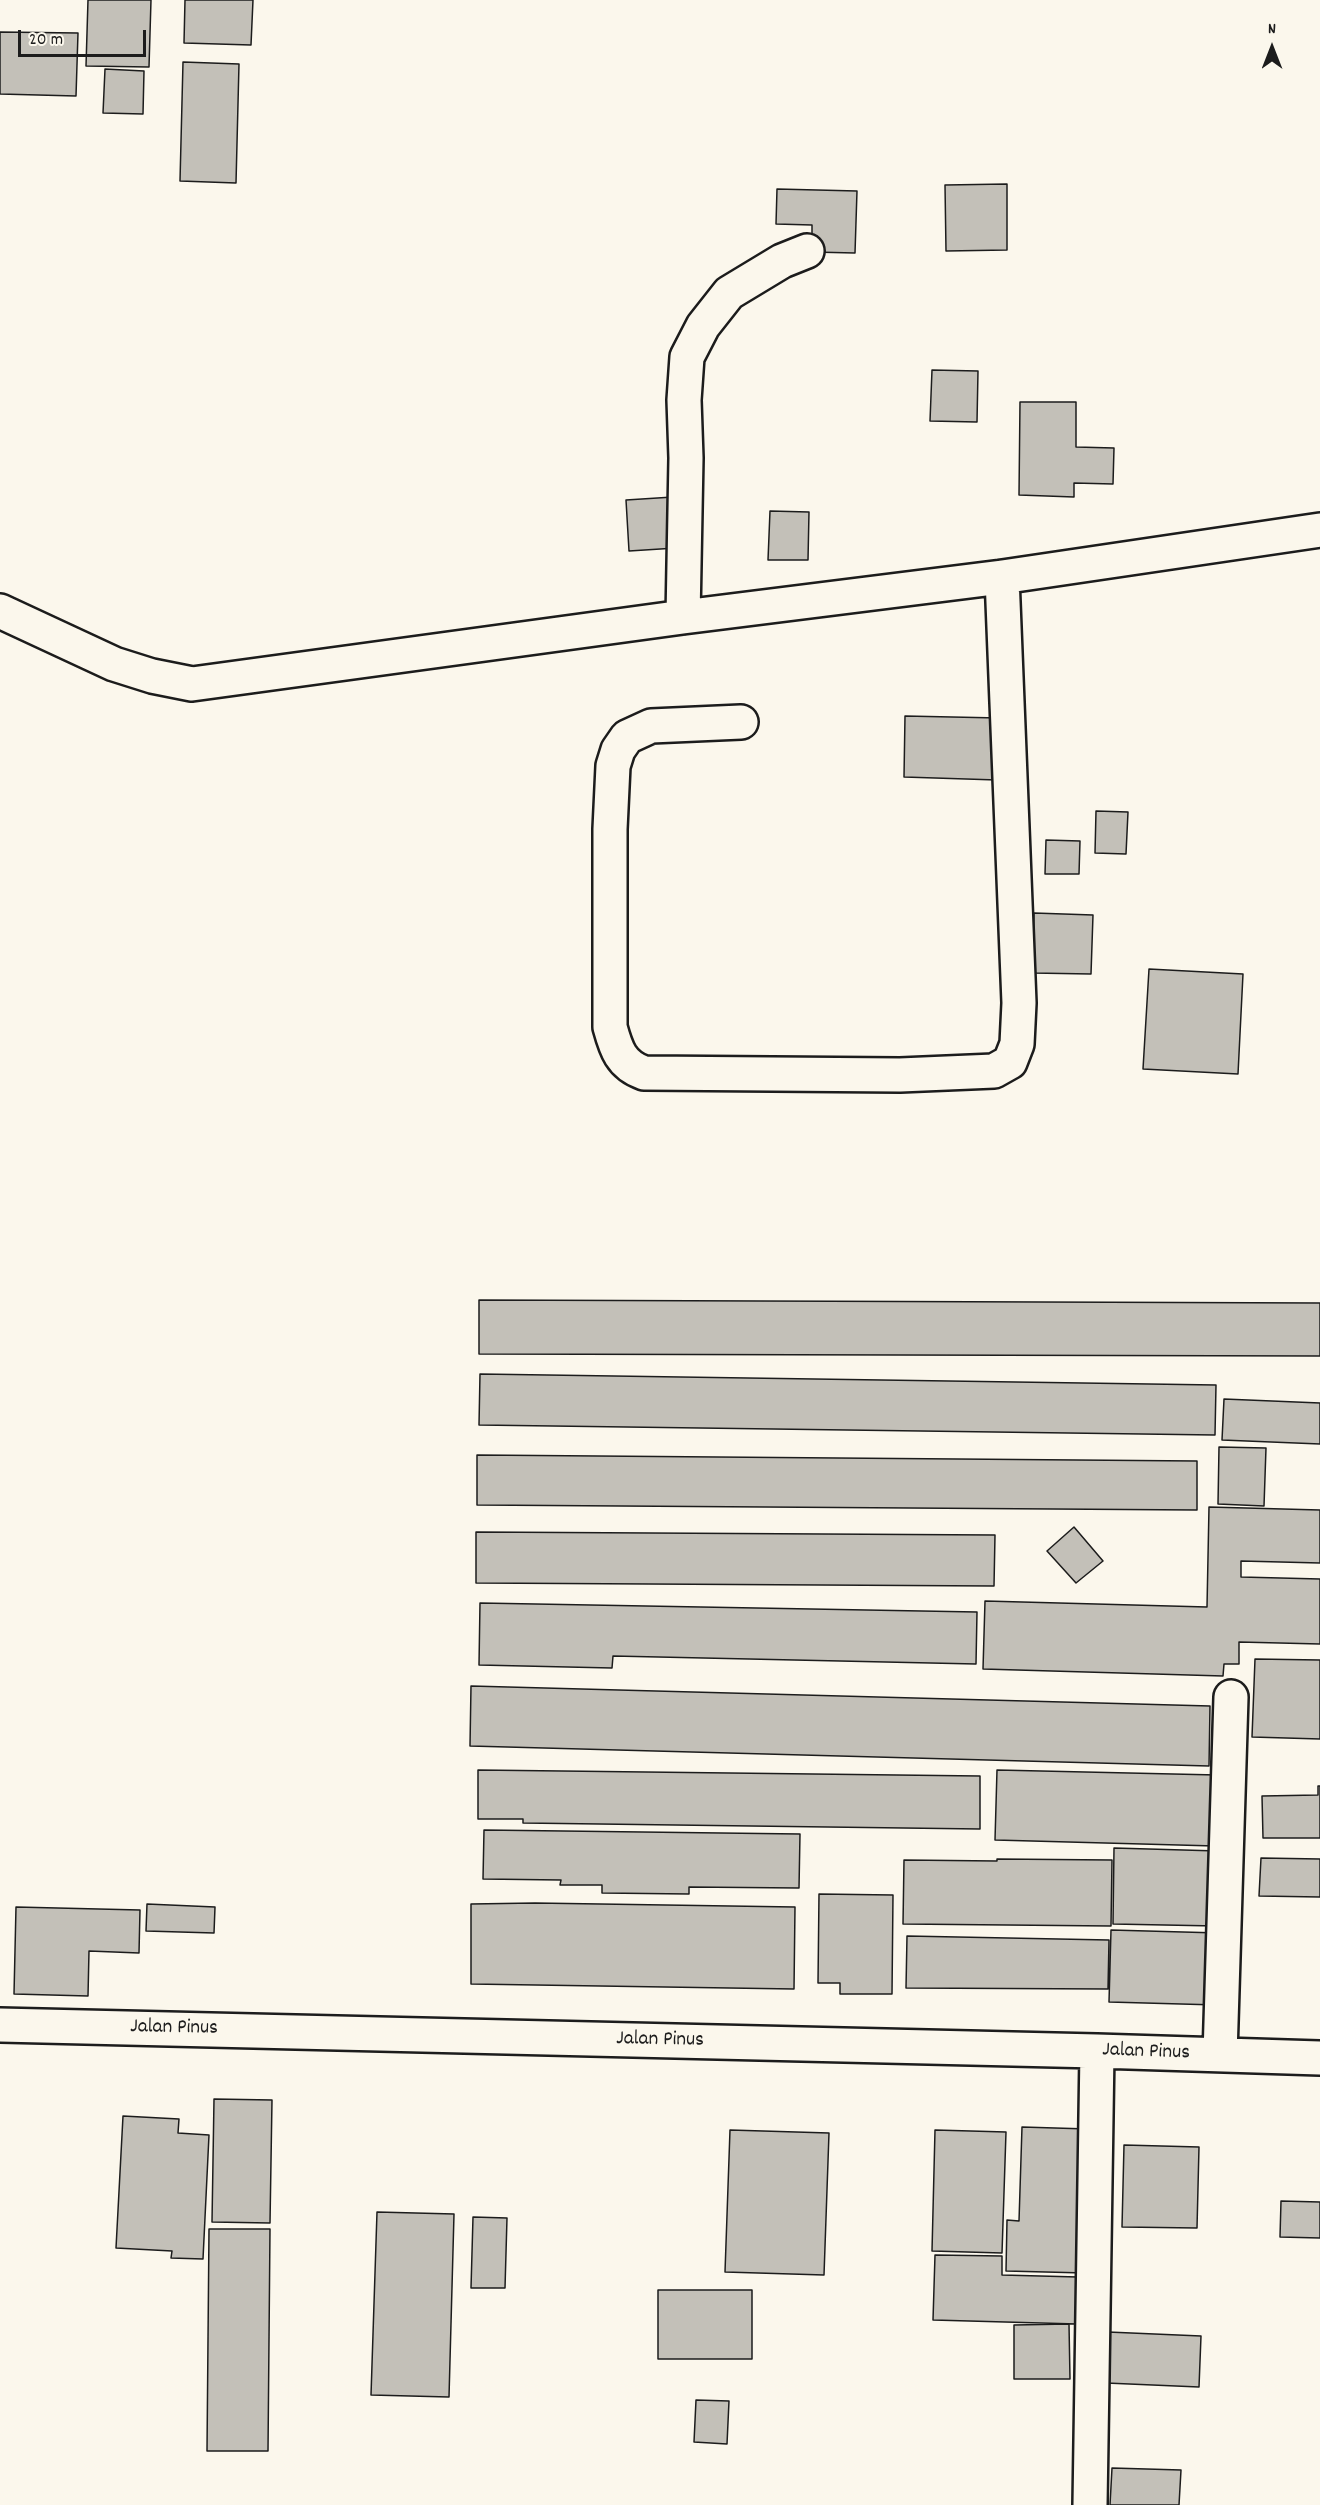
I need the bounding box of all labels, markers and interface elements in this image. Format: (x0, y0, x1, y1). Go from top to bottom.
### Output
scale bar (21, 18, 148, 56)
north arrow (1242, 18, 1302, 78)
text: N (1268, 18, 1276, 41)
text: 20 m (29, 28, 63, 53)
street label: Jalan Pinus (130, 2016, 218, 2042)
street label: Jalan Pinus (616, 2028, 704, 2054)
street label: Jalan Pinus (1102, 2039, 1190, 2067)

